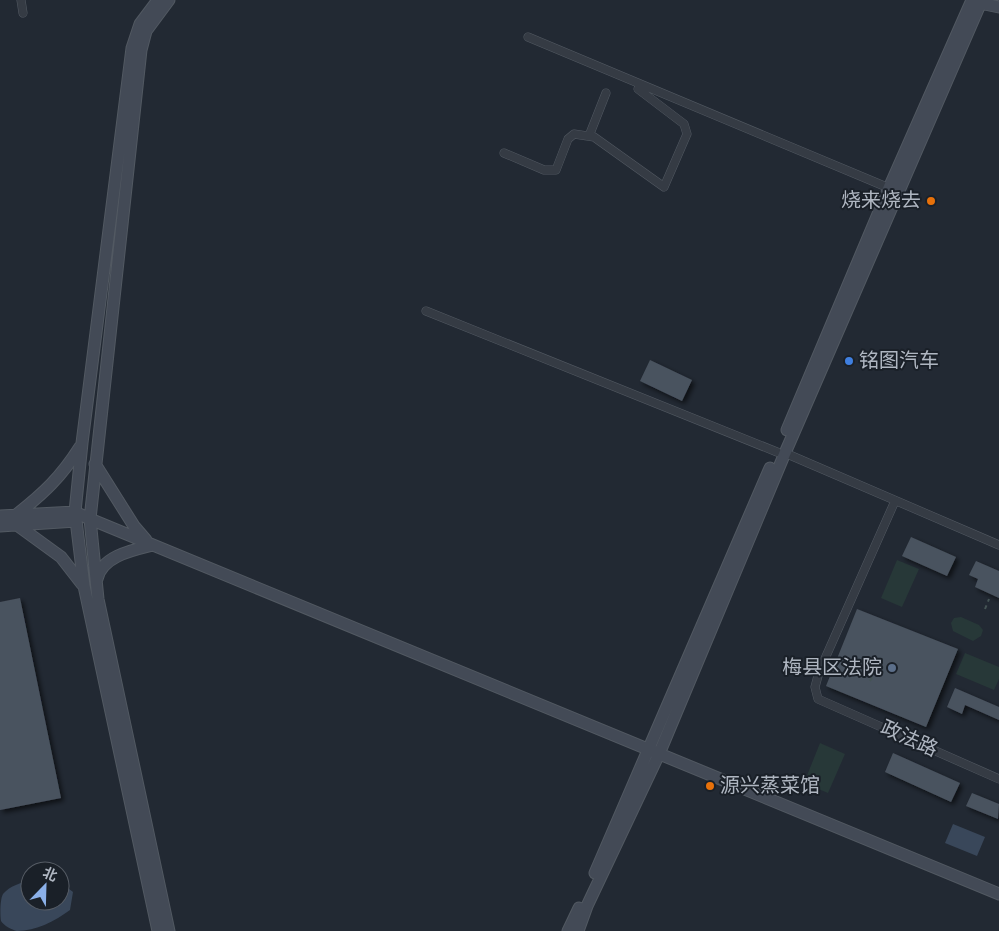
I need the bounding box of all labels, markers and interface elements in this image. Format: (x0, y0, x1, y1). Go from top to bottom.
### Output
place label: 烧来烧去 (841, 190, 921, 211)
marker: 烧来烧去 (925, 195, 937, 207)
place label: 铭图汽车 (859, 350, 939, 371)
marker: 铭图汽车 (843, 355, 855, 367)
place label: 梅县区法院 (782, 657, 882, 678)
marker: 梅县区法院 (886, 662, 898, 674)
street label: 政法路 (878, 717, 941, 760)
place label: 源兴蒸菜馆 (720, 774, 820, 796)
marker: 源兴蒸菜馆 (704, 780, 716, 792)
north arrow (20, 861, 70, 911)
text: 北 (41, 865, 59, 884)

